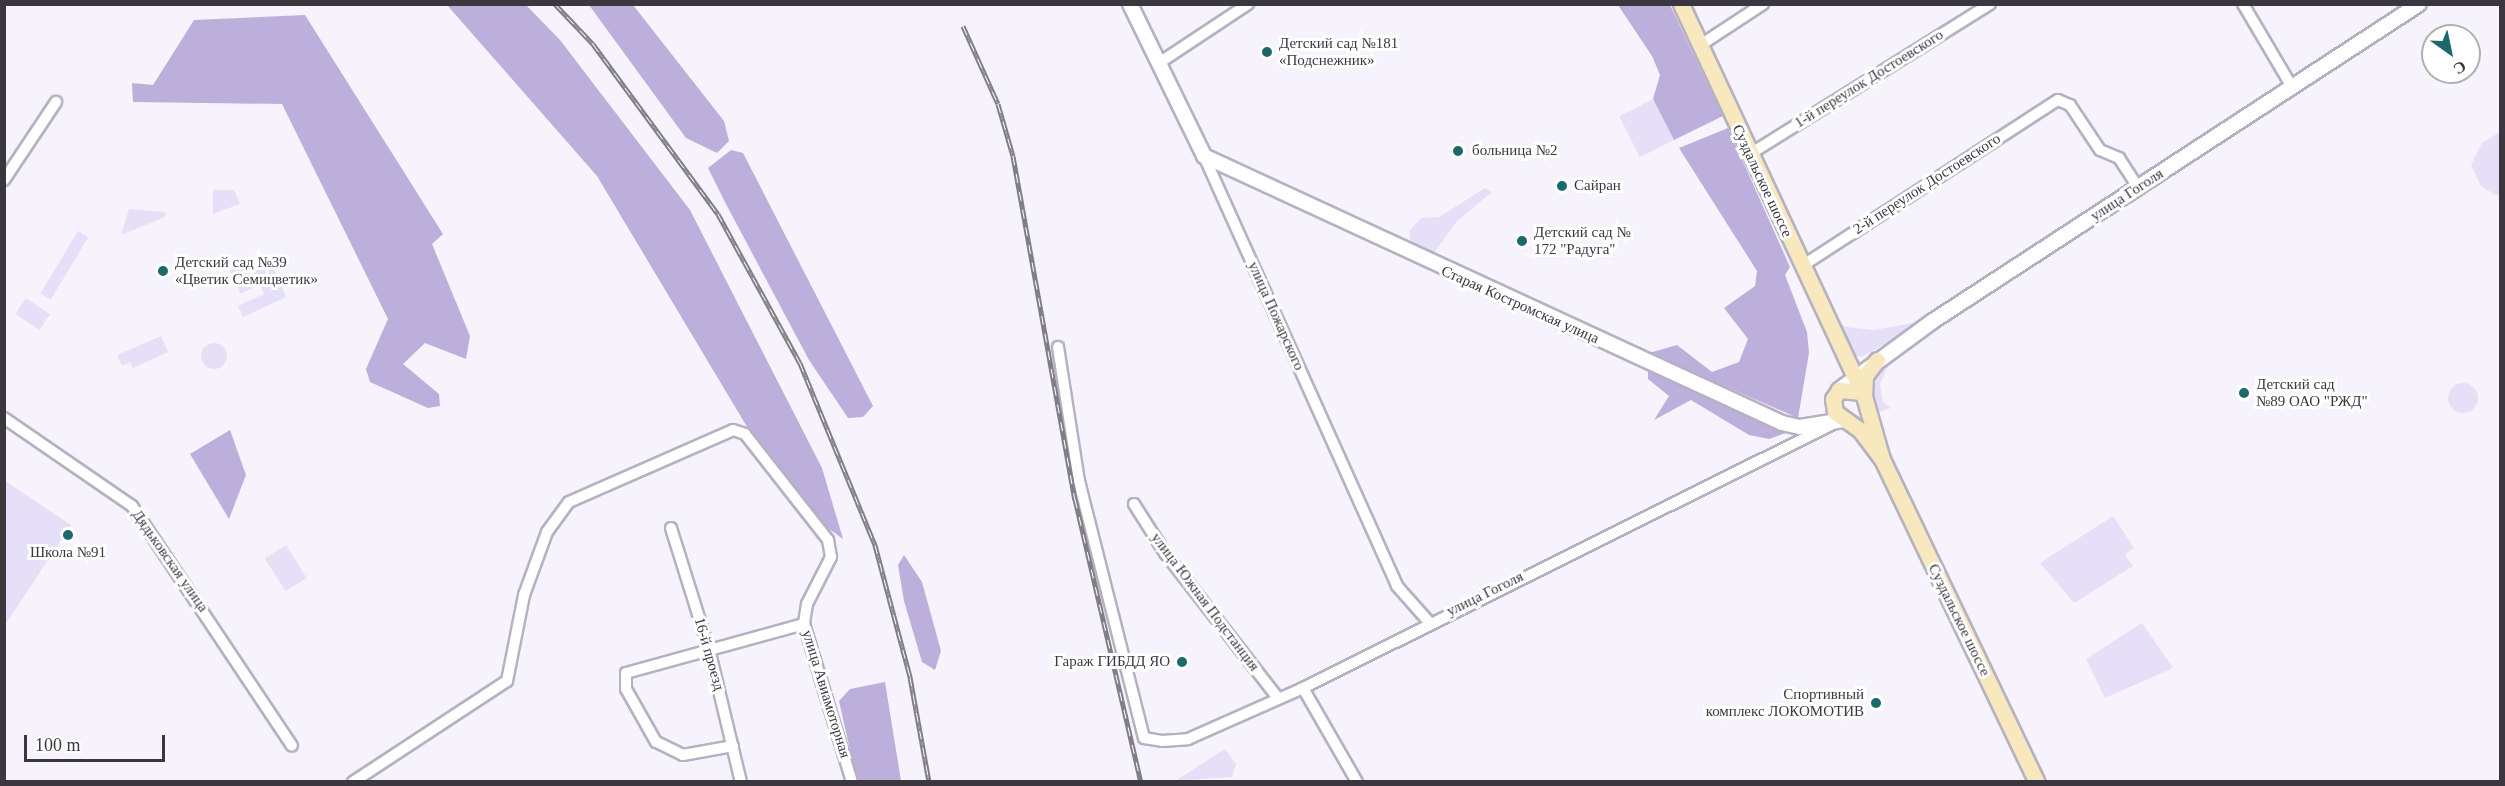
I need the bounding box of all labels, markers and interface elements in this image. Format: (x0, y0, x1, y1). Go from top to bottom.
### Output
north arrow (2421, 24, 2481, 84)
street label: 1-й переулок Достоевского (1791, 26, 1947, 132)
place label: Детский сад №181 «Подснежник» (1279, 34, 1398, 69)
marker: Детский сад №181 «Подснежник» (1260, 45, 1274, 59)
text: С (2451, 58, 2469, 78)
street label: Суздальское шоссе (1728, 122, 1796, 240)
street label: 2-й переулок Достоевского (1850, 130, 2004, 238)
marker: больница №2 (1449, 142, 1467, 160)
place label: больница №2 (1472, 142, 1558, 160)
street label: улица Гоголя (2087, 165, 2167, 225)
place label: Сайран (1574, 177, 1621, 195)
marker: Сайран (1555, 179, 1569, 193)
place label: Детский сад № 172 "Радуга" (1534, 223, 1631, 258)
marker: Детский сад № 172 "Радуга" (1515, 234, 1529, 248)
place label: Детский сад №39 «Цветик Семицветик» (175, 253, 318, 288)
street label: улица Пожарского (1244, 259, 1308, 373)
street label: Старая Костромская улица (1438, 262, 1602, 348)
marker: Детский сад №39 «Цветик Семицветик» (156, 264, 170, 278)
place label: Детский сад №89 ОАО "РЖД" (2256, 375, 2368, 410)
marker: Детский сад №89 ОАО "РЖД" (2237, 386, 2251, 400)
street label: Дядьковская улица (128, 506, 212, 616)
marker: Школа №91 (61, 528, 75, 542)
street label: улица Южная Подстанция (1147, 529, 1263, 675)
place label: Школа №91 (30, 544, 106, 562)
street label: Суздальское шоссе (1924, 561, 1994, 679)
street label: улица Гоголя (1444, 568, 1526, 620)
street label: 16-й проезд (690, 615, 728, 693)
street label: улица Авиамоторная (798, 628, 854, 760)
place label: Гараж ГИБДД ЯО (1054, 653, 1170, 671)
marker: Гараж ГИБДД ЯО (1175, 655, 1189, 669)
place label: Спортивный комплекс ЛОКОМОТИВ (1706, 685, 1864, 720)
marker: Спортивный комплекс ЛОКОМОТИВ (1869, 696, 1883, 710)
scale bar (27, 723, 168, 761)
text: 100 m (35, 735, 81, 755)

